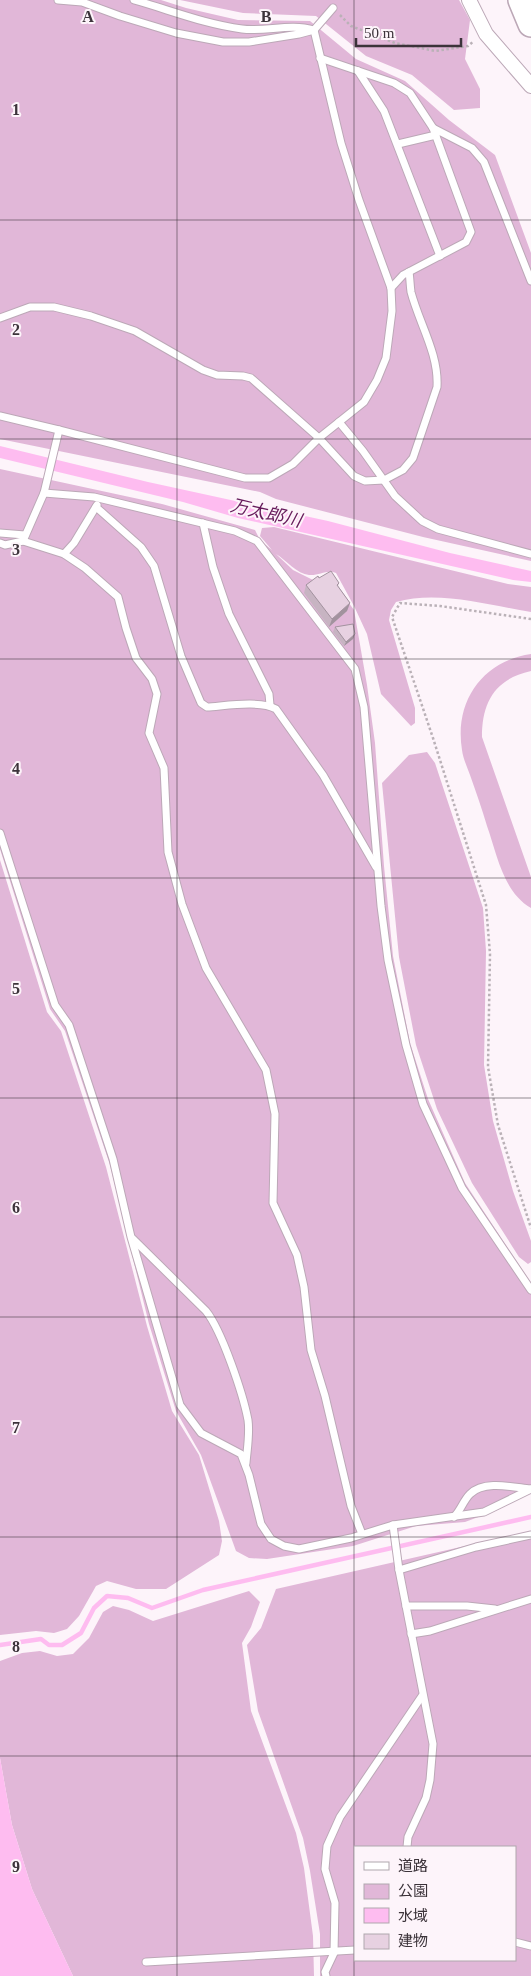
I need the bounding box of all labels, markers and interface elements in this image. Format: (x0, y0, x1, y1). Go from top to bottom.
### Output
text: A (82, 8, 94, 25)
text: B (261, 8, 272, 25)
scale bar (356, 15, 461, 47)
text: 50 m (364, 25, 395, 41)
text: 1 (12, 101, 20, 118)
text: 2 (12, 321, 20, 338)
water label: 万太郎川 (229, 495, 305, 531)
text: 3 (12, 541, 20, 558)
text: 4 (12, 760, 20, 777)
text: 5 (12, 980, 20, 997)
text: 6 (12, 1199, 20, 1216)
text: 7 (12, 1419, 20, 1436)
text: 8 (12, 1638, 20, 1655)
legend (354, 1846, 516, 1961)
text: 9 (12, 1858, 20, 1875)
text: 道路 (398, 1858, 428, 1874)
text: 公園 (398, 1883, 428, 1899)
text: 水域 (398, 1908, 428, 1924)
text: 建物 (398, 1933, 428, 1949)

